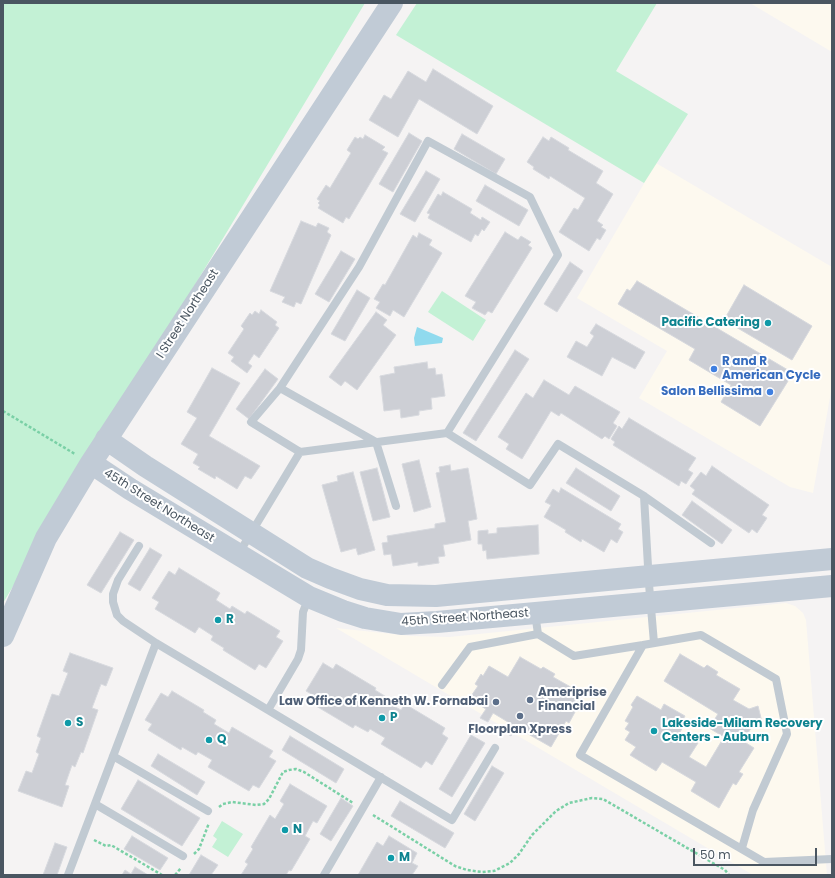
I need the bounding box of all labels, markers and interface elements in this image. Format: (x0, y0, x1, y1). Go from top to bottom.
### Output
street label: I Street Northeast (154, 267, 222, 361)
place label: Pacific Catering (661, 316, 760, 330)
marker: Pacific Catering (763, 318, 773, 328)
place label: R and R American Cycle (722, 355, 821, 383)
marker: R and R American Cycle (709, 364, 719, 374)
place label: Salon Bellissima (661, 385, 762, 399)
marker: Salon Bellissima (765, 387, 775, 397)
street label: 45th Street Northeast (101, 466, 217, 546)
street label: 45th Street Northeast (401, 606, 529, 630)
place label: R (226, 613, 234, 627)
marker: R (213, 615, 223, 625)
place label: Ameriprise Financial (538, 686, 607, 714)
place label: Law Office of Kenneth W. Fornabai (279, 695, 488, 709)
marker: Ameriprise Financial (525, 695, 535, 705)
marker: Law Office of Kenneth W. Fornabai (491, 697, 501, 707)
place label: P (390, 711, 397, 725)
marker: Floorplan Xpress (515, 711, 525, 721)
marker: P (377, 713, 387, 723)
place label: S (76, 716, 83, 730)
place label: Lakeside-Milam Recovery Centers - Auburn (662, 717, 823, 745)
marker: S (63, 718, 73, 728)
place label: Floorplan Xpress (468, 723, 572, 737)
marker: Lakeside-Milam Recovery Centers - Auburn (649, 726, 659, 736)
place label: Q (217, 733, 226, 747)
marker: Q (204, 735, 214, 745)
place label: N (293, 823, 302, 837)
marker: N (280, 825, 290, 835)
scale bar (695, 840, 819, 866)
text: 50 m (700, 846, 731, 863)
place label: M (399, 851, 410, 865)
marker: M (386, 853, 396, 863)

